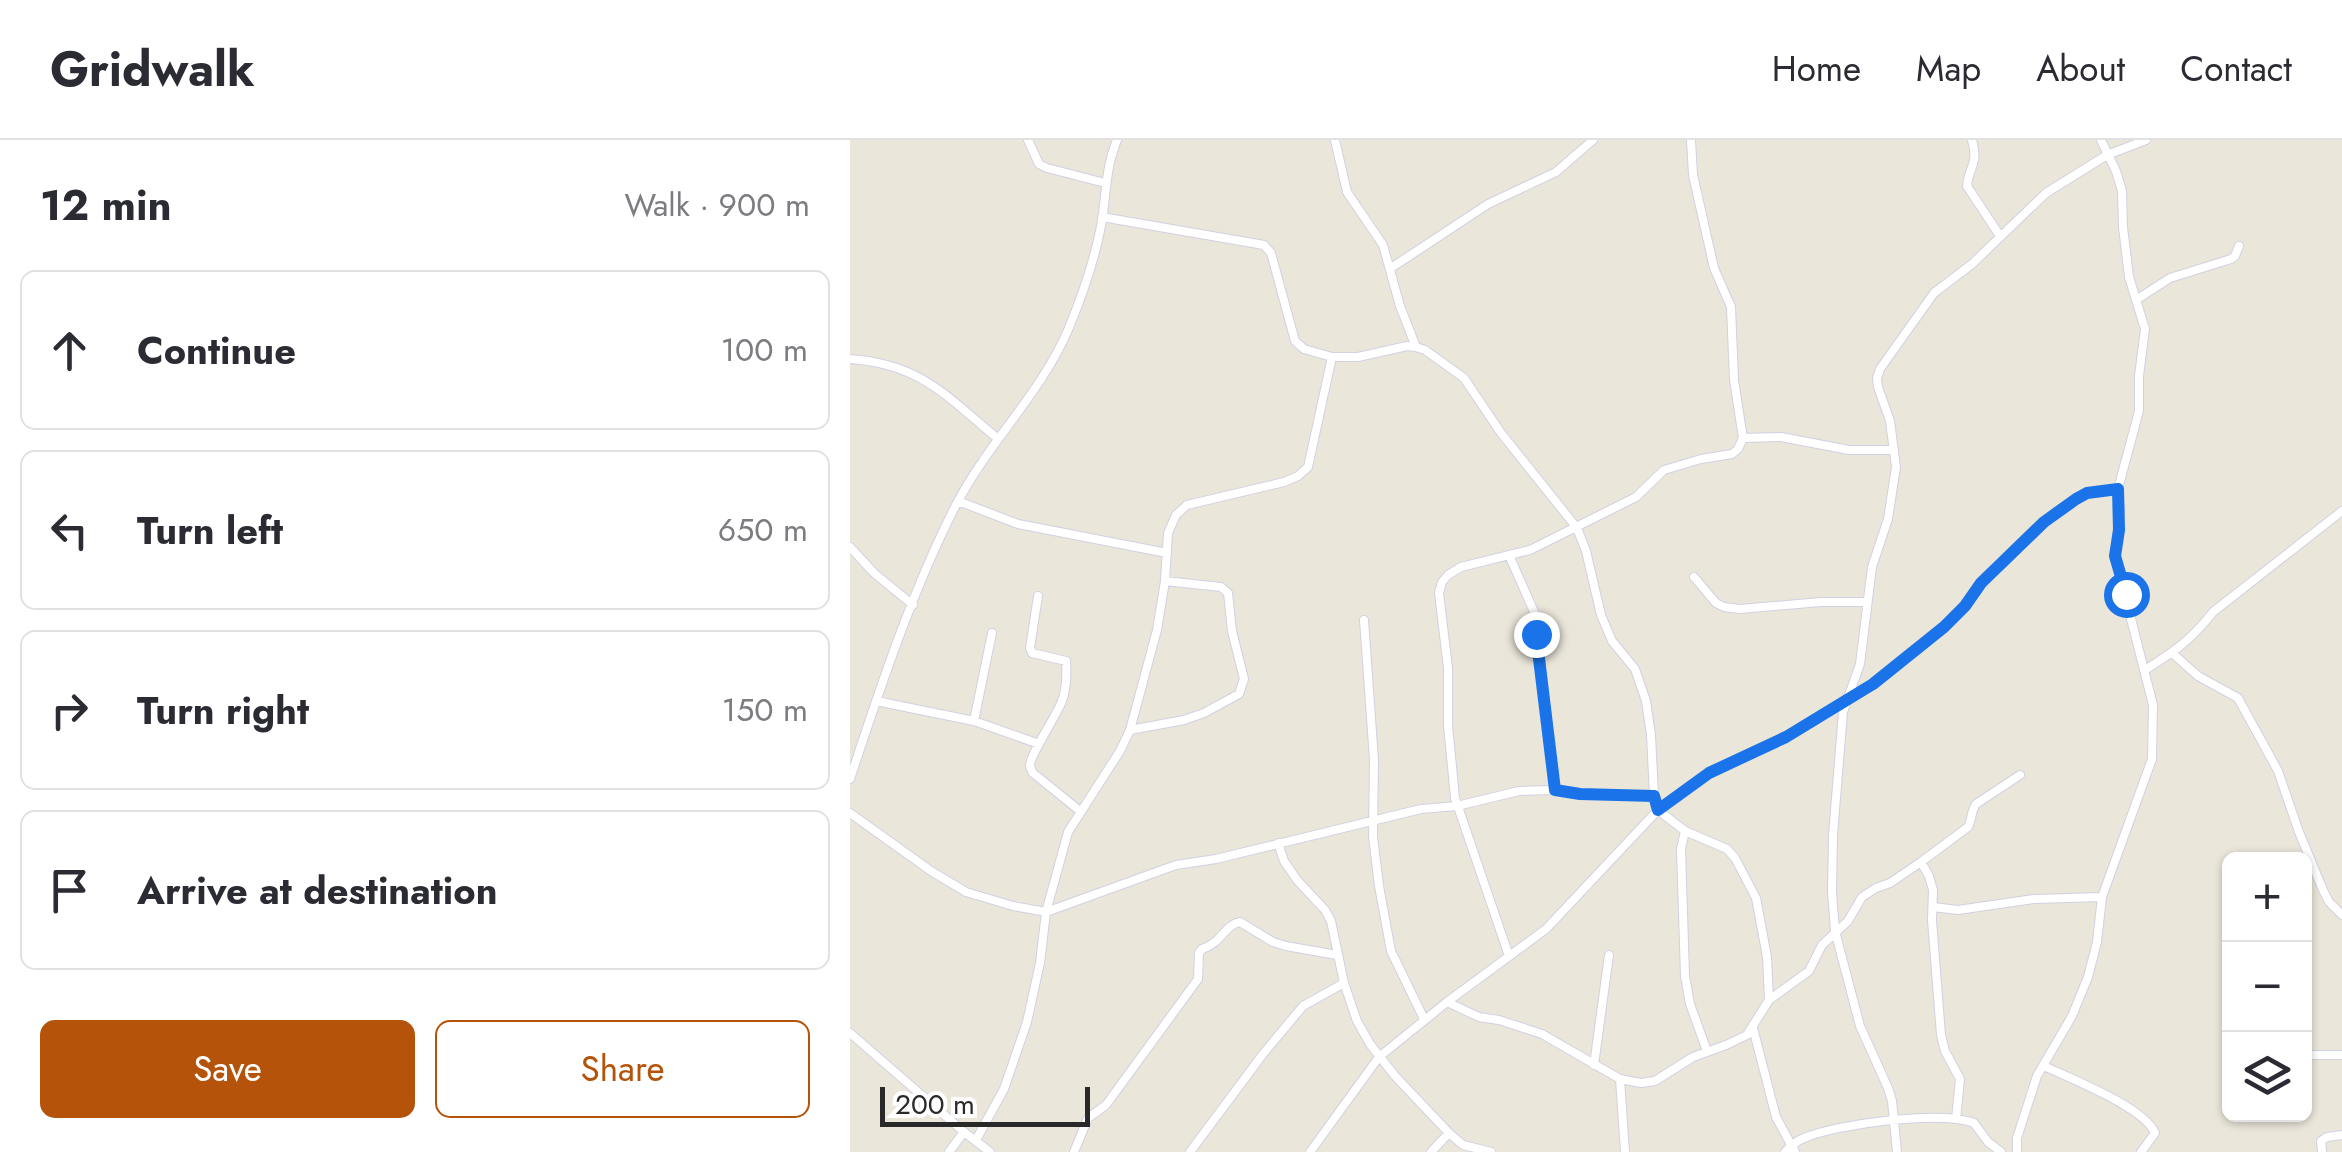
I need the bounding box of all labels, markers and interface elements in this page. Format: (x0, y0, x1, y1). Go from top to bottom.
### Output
text: Gridwalk (50, 35, 255, 104)
text: Home (1772, 44, 1861, 94)
text: Map (1916, 44, 1981, 94)
text: About (2036, 44, 2125, 94)
text: Contact (2180, 44, 2292, 94)
text: 12 min (40, 175, 172, 236)
text: Walk · 900 m (624, 182, 810, 228)
icon: ahead (42, 323, 97, 378)
text: Continue (137, 323, 296, 378)
text: 100 m (721, 327, 808, 373)
icon: left (42, 503, 97, 558)
text: Turn left (137, 503, 283, 558)
text: 650 m (718, 507, 808, 553)
route start (2104, 572, 2150, 618)
route end (1514, 612, 1560, 658)
icon: right (42, 683, 97, 738)
text: Turn right (137, 683, 309, 738)
text: 150 m (722, 687, 808, 733)
map controls (2222, 852, 2312, 1122)
button: + (2222, 852, 2312, 942)
icon: arrive (42, 863, 97, 918)
text: Arrive at destination (137, 863, 498, 918)
button: − (2222, 942, 2312, 1032)
button: Save (40, 1020, 415, 1118)
button: Share (435, 1020, 810, 1118)
button: layers (2222, 1032, 2312, 1122)
scale bar (880, 1082, 1090, 1126)
text: 200 m (895, 1084, 975, 1125)

